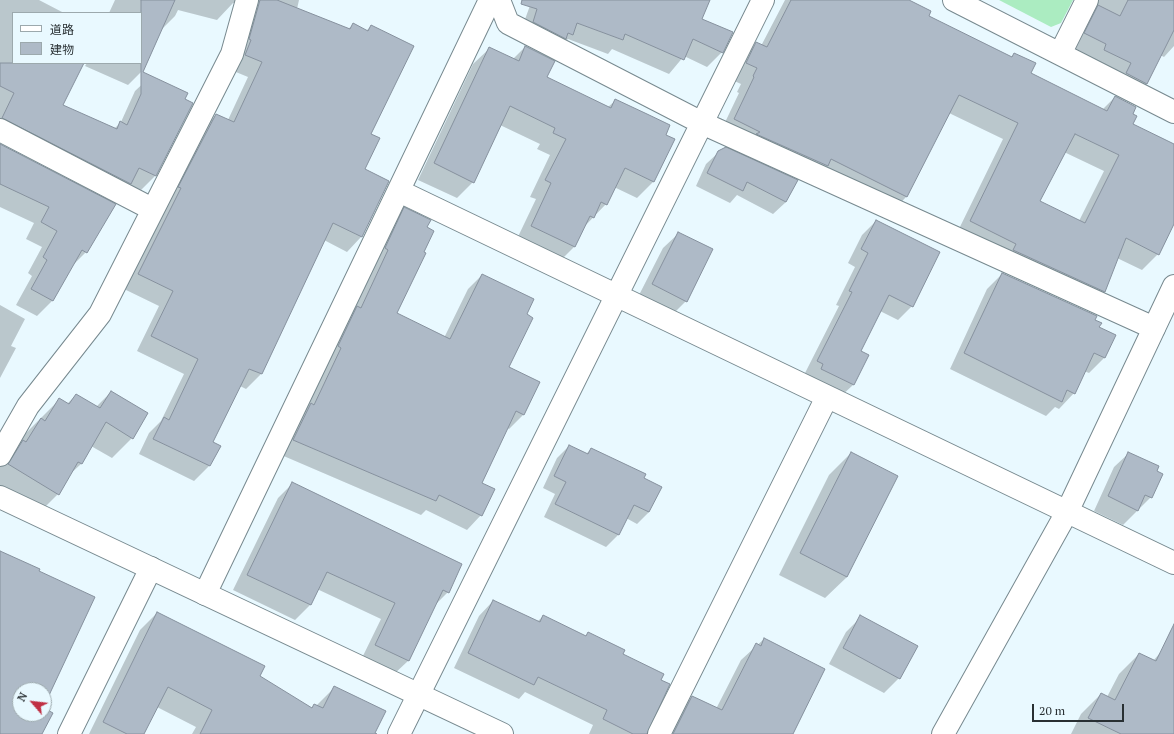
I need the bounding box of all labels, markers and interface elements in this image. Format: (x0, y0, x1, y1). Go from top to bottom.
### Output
legend (12, 12, 142, 64)
text: 道路 (50, 22, 74, 37)
text: 建物 (50, 42, 74, 57)
north arrow (12, 682, 52, 722)
text: N (14, 690, 30, 704)
scale bar (1034, 696, 1126, 722)
text: 20 m (1039, 703, 1065, 718)

